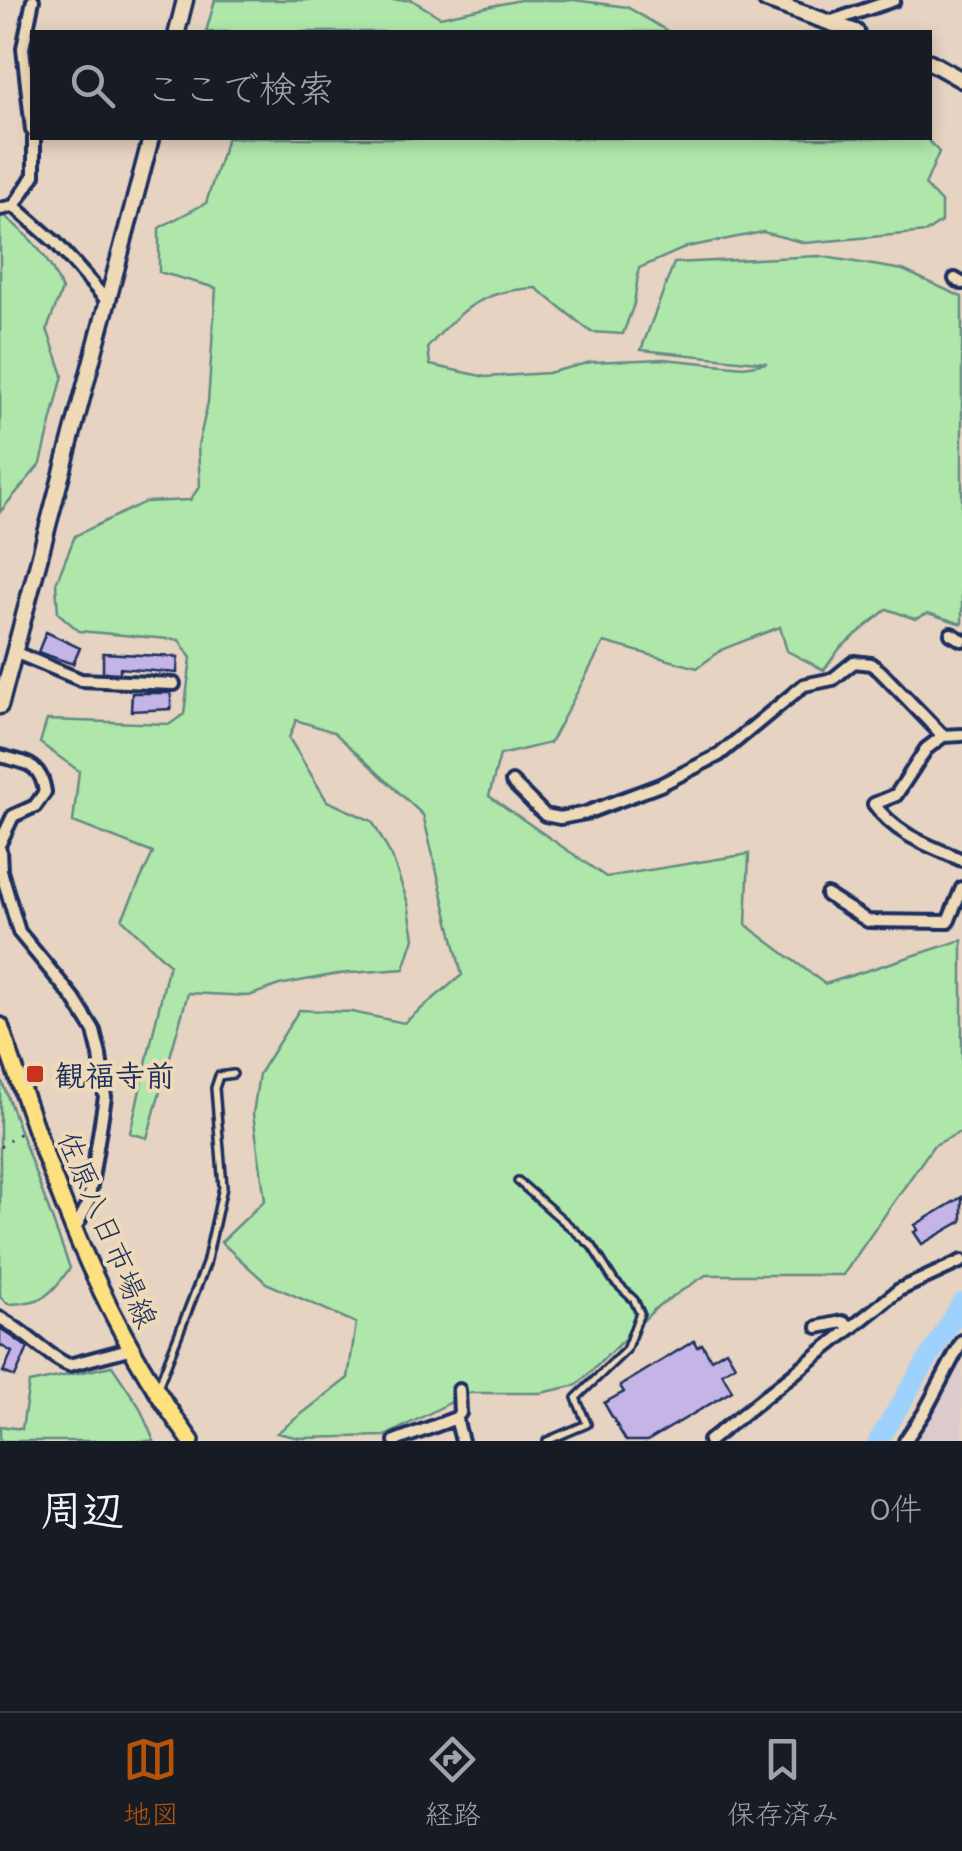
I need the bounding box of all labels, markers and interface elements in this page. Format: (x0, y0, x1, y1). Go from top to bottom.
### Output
search box (30, 30, 932, 140)
icon: search (65, 58, 120, 113)
text: ここで検索 (145, 62, 335, 112)
place label: 観福寺前 (55, 1054, 175, 1094)
marker: 観福寺前 (24, 1063, 46, 1085)
street label: 佐原八日市場線 (50, 1125, 168, 1333)
text: 周辺 (40, 1481, 124, 1536)
text: 0件 (870, 1486, 922, 1528)
tab: 地図 (123, 1732, 179, 1832)
tab: 経路 (425, 1732, 481, 1832)
tab: 保存済み (727, 1732, 839, 1832)

